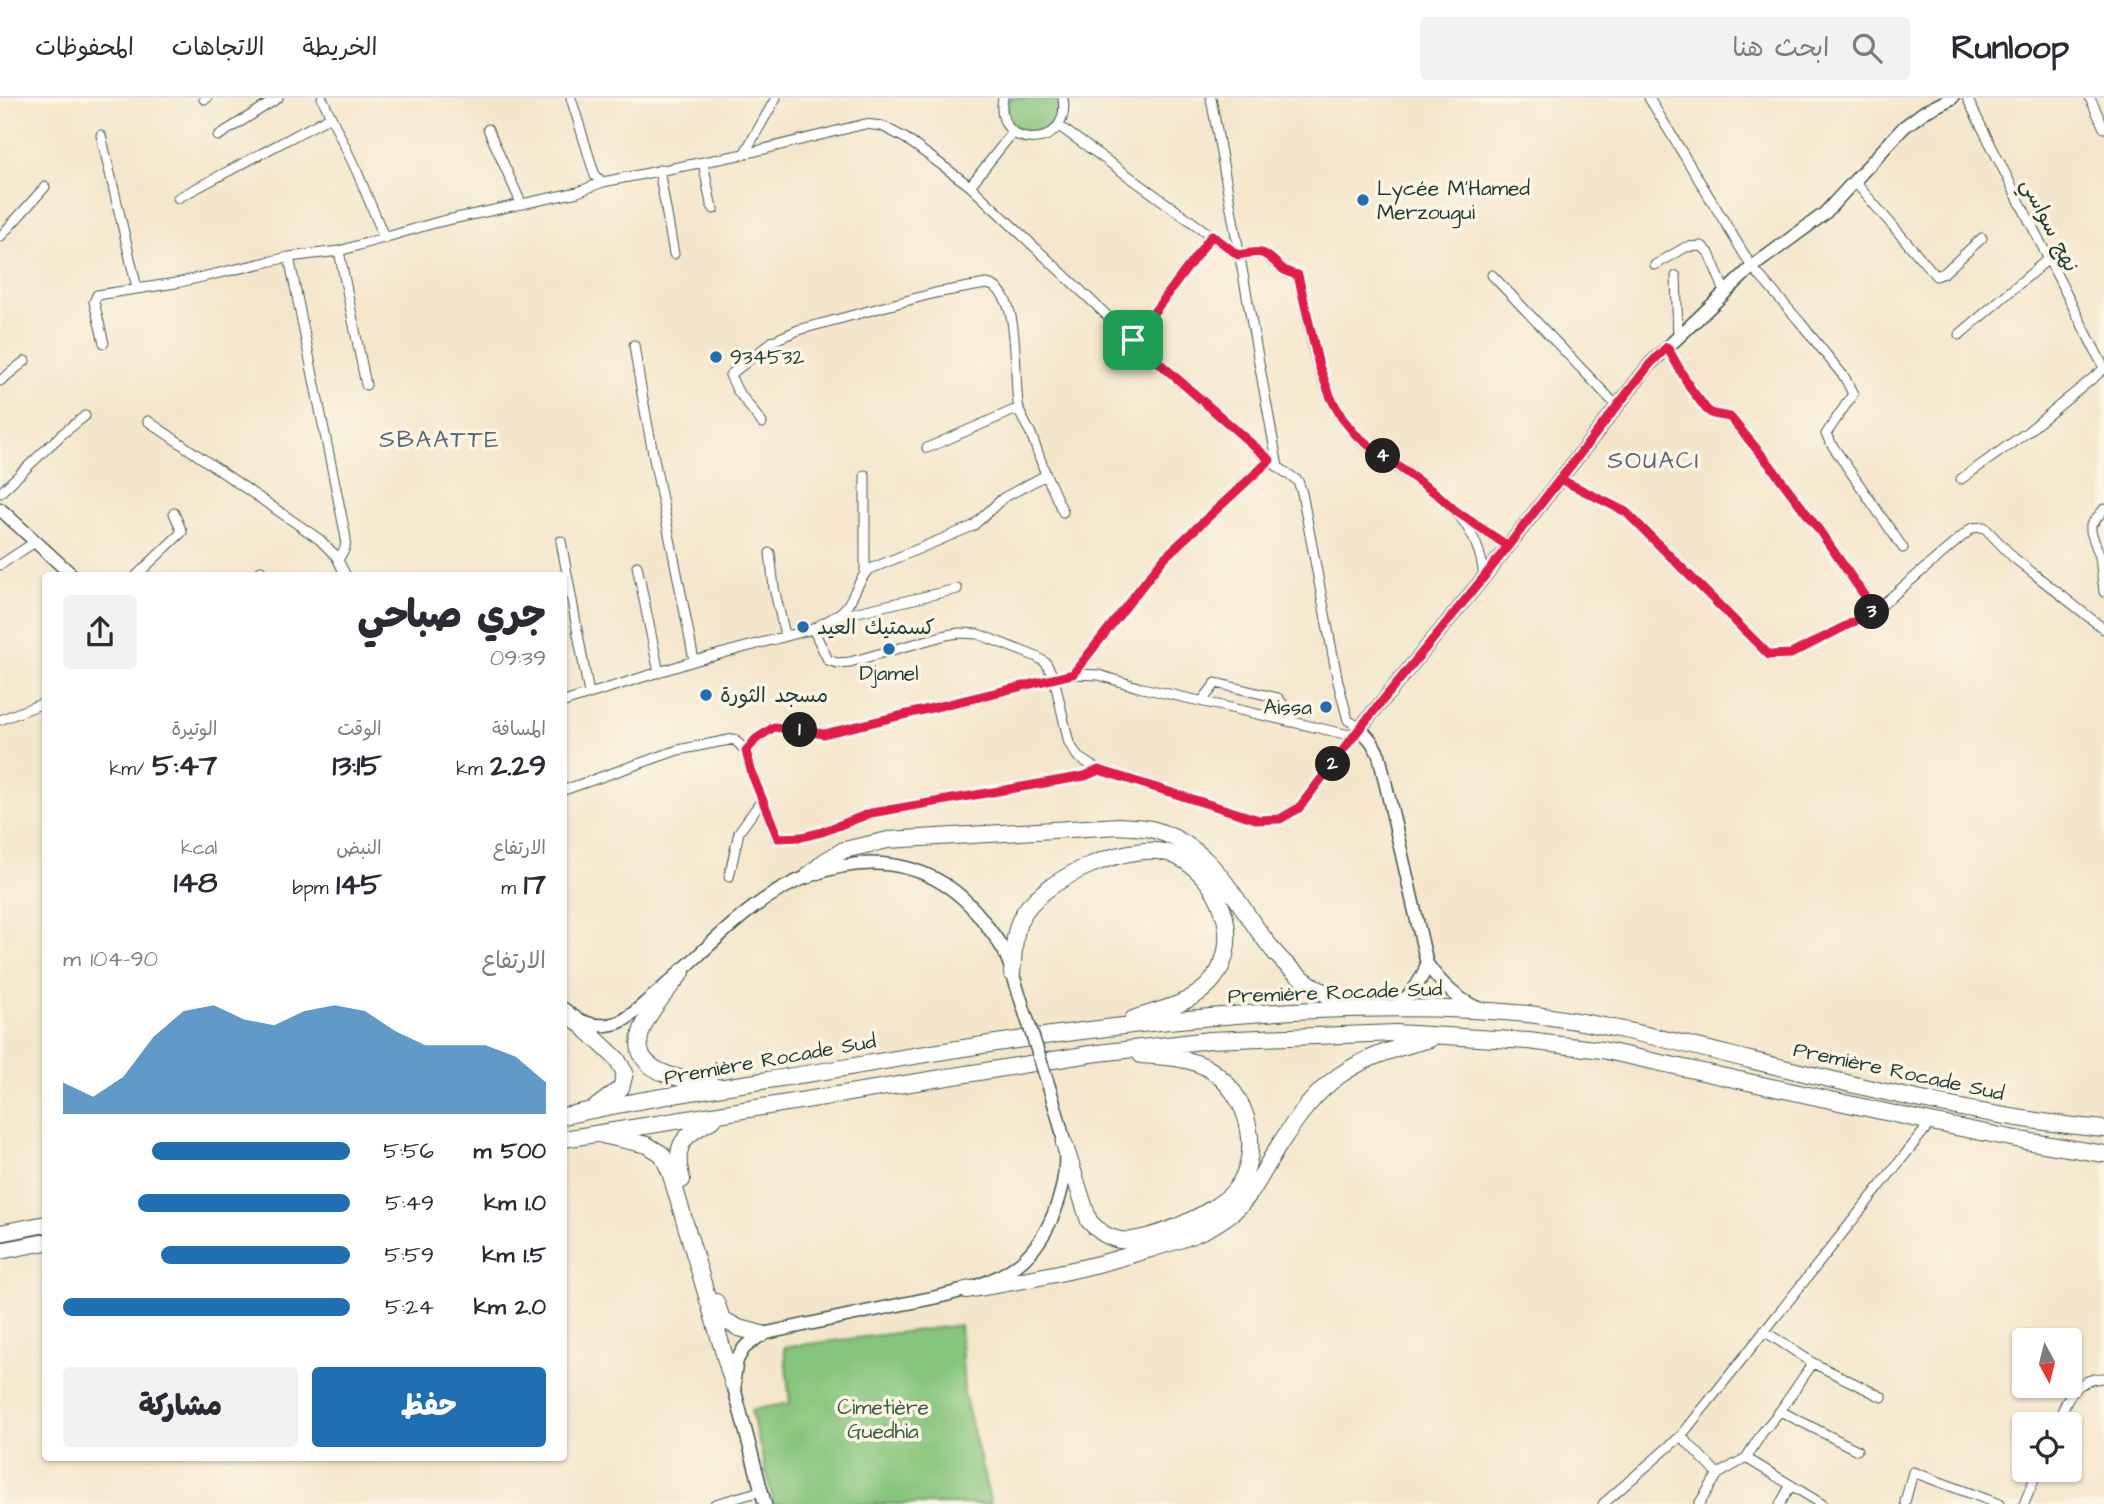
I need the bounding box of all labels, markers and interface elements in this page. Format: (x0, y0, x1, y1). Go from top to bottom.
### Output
search box (1420, 17, 1910, 80)
text: Runloop (1952, 25, 2069, 71)
icon: search (1848, 29, 1886, 67)
text: ابحث هنا (1732, 30, 1830, 66)
text: المحفوظات (35, 31, 134, 65)
text: الاتجاهات (172, 31, 265, 65)
text: الخريطة (303, 31, 377, 65)
street label: نهج سواسي (2010, 173, 2086, 279)
place label: Lycée M'Hamed Merzougui (1377, 174, 1530, 229)
marker: Lycée M'Hamed Merzougui (1355, 192, 1371, 208)
pin (1103, 310, 1163, 370)
icon: arrive (1114, 321, 1152, 359)
place label: 934532 (730, 343, 805, 372)
marker: 934532 (708, 349, 724, 365)
district label: SBAATTE (379, 423, 501, 457)
pin: 4 (1366, 438, 1400, 474)
text: 4 (1376, 442, 1389, 469)
district label: SOUACI (1608, 444, 1700, 478)
text: جري صباحي (357, 590, 546, 642)
pin: 3 (1854, 594, 1890, 630)
button: share (63, 595, 137, 669)
text: 3 (1867, 598, 1876, 625)
place label: كسمتيك العيد (817, 613, 935, 642)
marker: كسمتيك العيد (795, 619, 811, 635)
marker: Djamel (881, 641, 897, 657)
text: 09:39 (490, 642, 546, 674)
place label: Djamel (859, 659, 919, 688)
place label: مسجد الثورة (720, 681, 828, 710)
marker: مسجد الثورة (698, 687, 714, 703)
place label: Aissa (1264, 693, 1312, 722)
marker: Aissa (1318, 699, 1334, 715)
pin: 1 (782, 712, 818, 748)
text: الوتيرة (171, 716, 217, 743)
text: الوقت (337, 716, 382, 743)
text: المسافة (492, 716, 546, 743)
text: 1 (798, 716, 801, 743)
text: 5:47 (152, 745, 217, 787)
text: 13:15 (332, 745, 382, 787)
text: 2.29 (490, 745, 546, 787)
pin: 2 (1316, 746, 1350, 782)
text: 2 (1327, 750, 1338, 777)
text: /km (109, 756, 152, 783)
text: km (456, 756, 490, 783)
text: kcal (181, 835, 217, 862)
text: النبض (336, 835, 382, 862)
text: الارتفاع (493, 835, 546, 862)
text: 148 (174, 862, 217, 904)
text: 145 (336, 864, 382, 906)
text: 17 (524, 864, 546, 906)
text: bpm (293, 875, 336, 902)
text: m (501, 875, 524, 902)
text: 90–104 m (63, 943, 158, 975)
text: الارتفاع (482, 945, 546, 977)
street label: Première Rocade Sud (1227, 974, 1443, 1011)
street label: Première Rocade Sud (662, 1027, 879, 1092)
street label: Première Rocade Sud (1791, 1035, 2007, 1108)
text: 5:56 (383, 1135, 434, 1167)
text: 500 m (474, 1135, 546, 1167)
text: 5:49 (385, 1187, 434, 1219)
text: 1.0 km (484, 1187, 546, 1219)
text: 5:59 (384, 1239, 434, 1271)
text: 1.5 km (482, 1239, 546, 1271)
text: 5:24 (385, 1291, 434, 1323)
text: 2.0 km (474, 1291, 546, 1323)
north arrow (2012, 1328, 2082, 1398)
map controls (2012, 1328, 2082, 1482)
button: مشاركة (63, 1367, 298, 1447)
button: حفظ (312, 1367, 546, 1447)
park label: Cimetière Guedhia (837, 1393, 929, 1446)
button: locate (2012, 1412, 2082, 1482)

